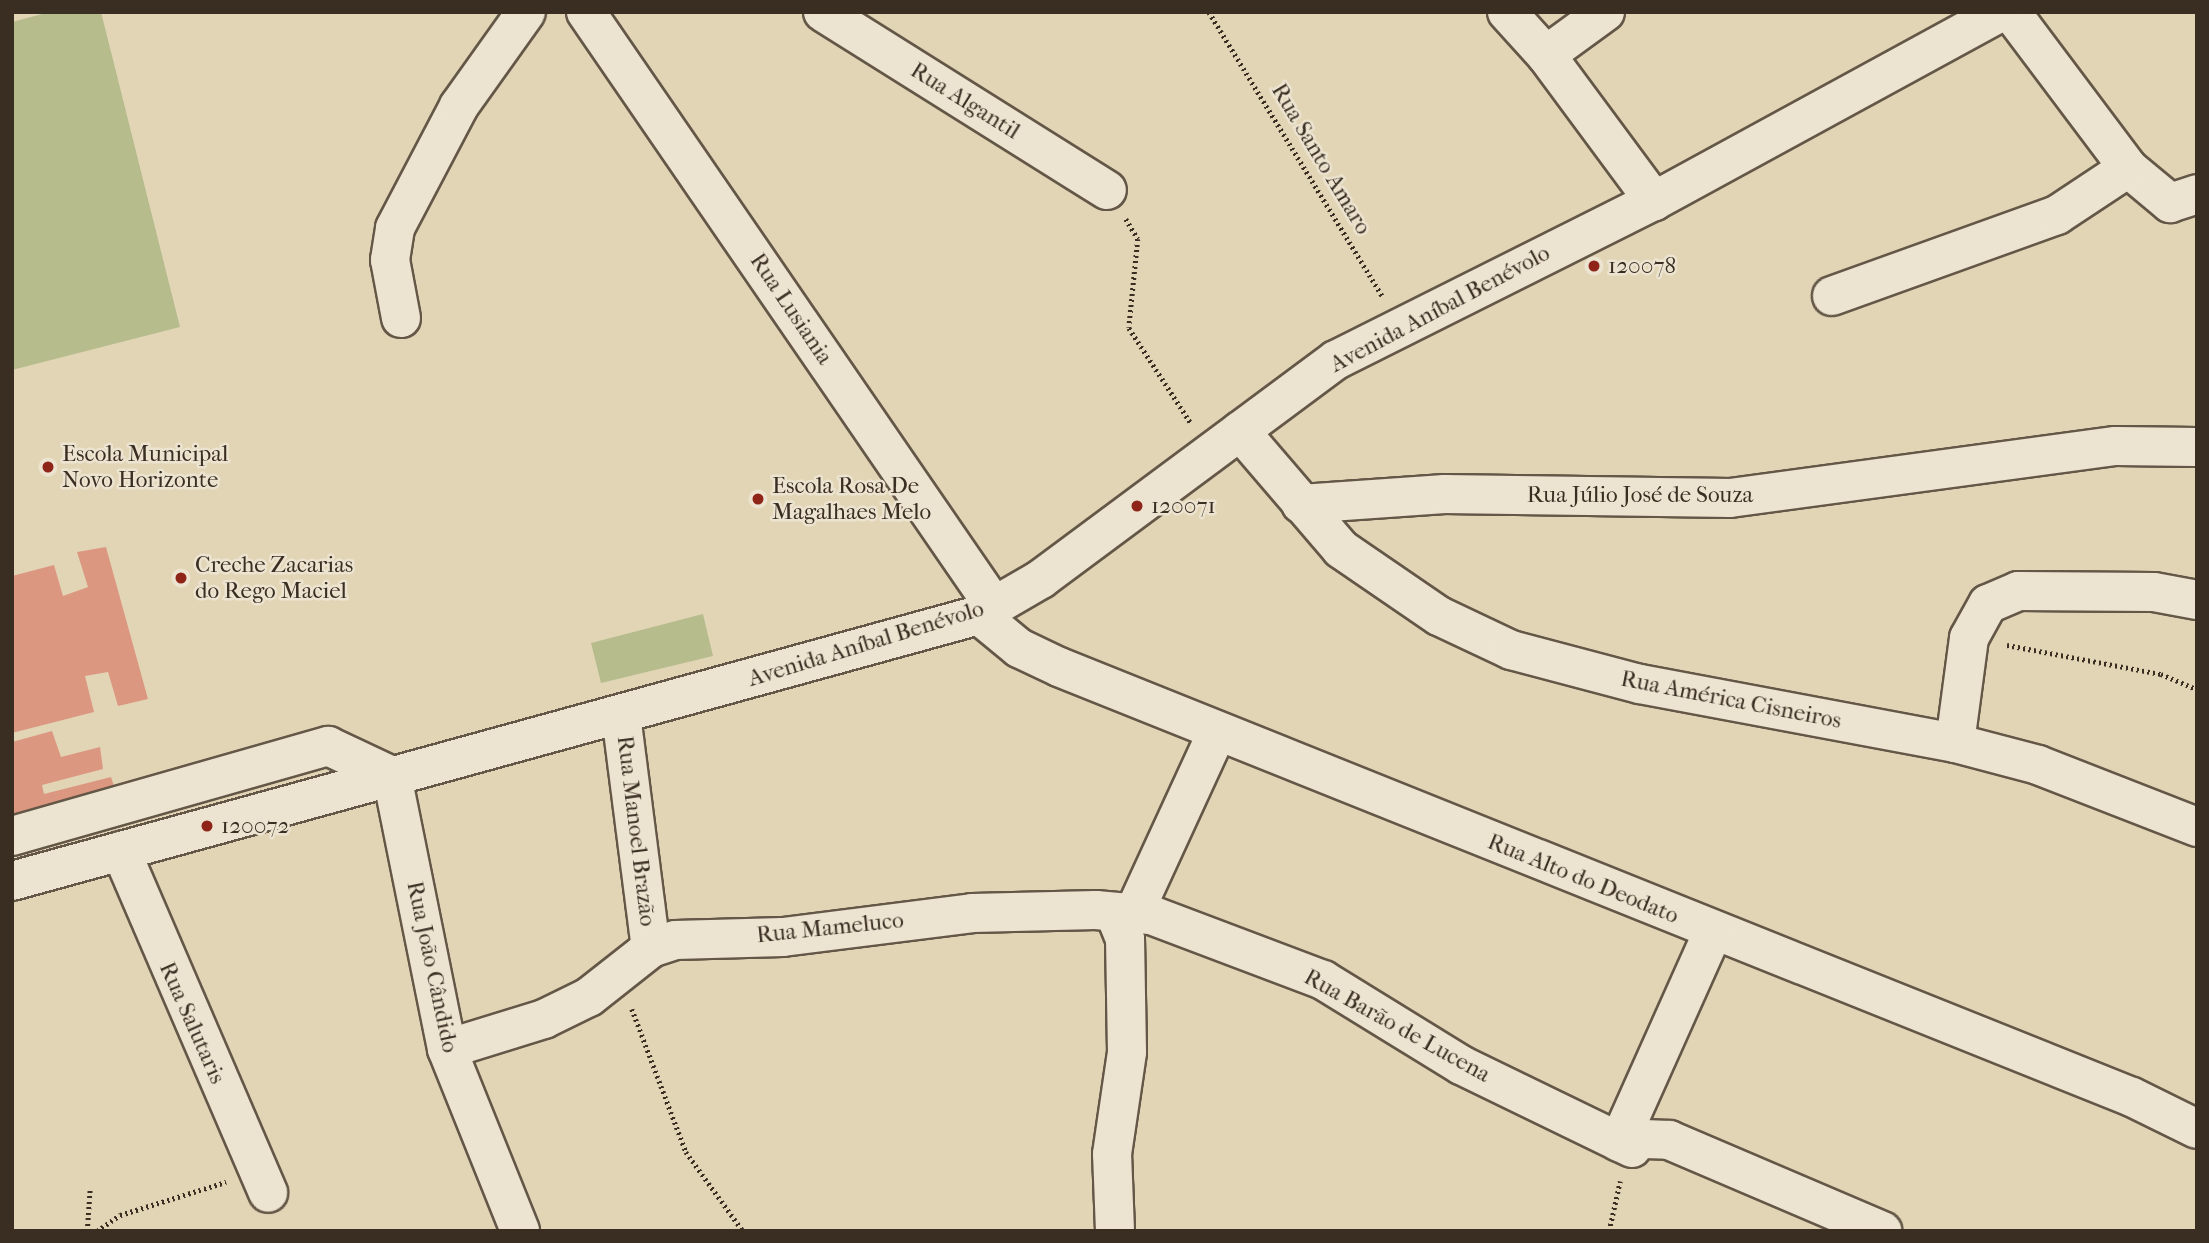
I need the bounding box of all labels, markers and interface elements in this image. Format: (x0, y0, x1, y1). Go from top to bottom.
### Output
street label: Rua Algantil (905, 57, 1025, 145)
street label: Rua Santo Amaro (1265, 78, 1377, 240)
street label: Avenida Aníbal Benévolo (1325, 239, 1555, 379)
street label: Rua Lusiania (744, 248, 838, 370)
place label: 120078 (1608, 252, 1676, 280)
marker: 120078 (1586, 258, 1602, 274)
place label: Escola Municipal Novo Horizonte (62, 440, 228, 494)
marker: Escola Municipal Novo Horizonte (40, 459, 56, 475)
place label: Escola Rosa De Magalhaes Melo (772, 472, 931, 526)
street label: Rua Júlio José de Souza (1527, 481, 1753, 509)
marker: Escola Rosa De Magalhaes Melo (750, 491, 766, 507)
place label: 120071 (1151, 492, 1216, 520)
marker: 120071 (1129, 498, 1145, 514)
place label: Creche Zacarias do Rego Maciel (195, 551, 353, 605)
marker: Creche Zacarias do Rego Maciel (173, 570, 189, 586)
street label: Avenida Aníbal Benévolo (745, 595, 987, 693)
street label: Rua América Cisneiros (1618, 665, 1844, 735)
street label: Rua Manoel Brazão (611, 734, 661, 928)
place label: 120072 (221, 812, 289, 840)
marker: 120072 (199, 818, 215, 834)
street label: Rua Alto do Deodato (1483, 828, 1683, 930)
street label: Rua João Cândido (400, 879, 464, 1055)
street label: Rua Mameluco (755, 907, 905, 949)
street label: Rua Salutaris (153, 958, 231, 1088)
street label: Rua Barão de Lucena (1299, 963, 1495, 1089)

